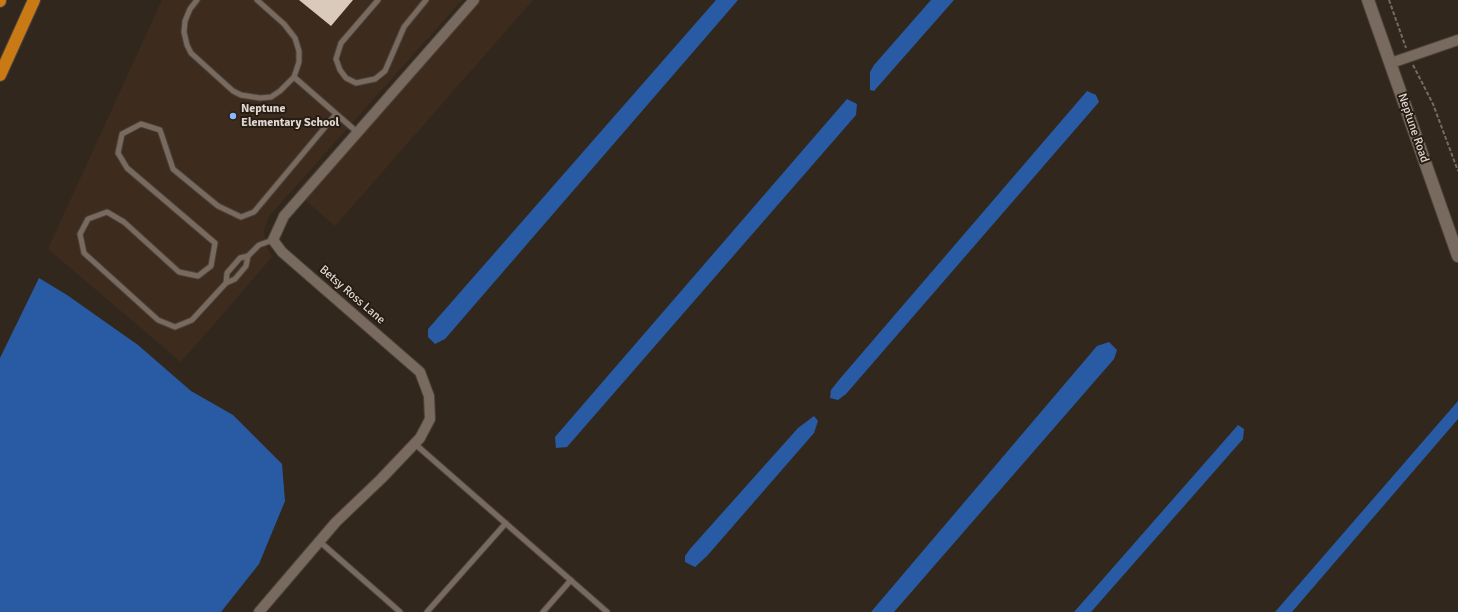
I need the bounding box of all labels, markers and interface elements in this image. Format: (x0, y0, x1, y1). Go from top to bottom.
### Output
street label: Neptune Road (1394, 92, 1432, 164)
place label: Neptune Elementary School (241, 102, 339, 130)
marker: Neptune Elementary School (228, 111, 238, 121)
street label: Betsy Ross Lane (316, 263, 388, 327)

